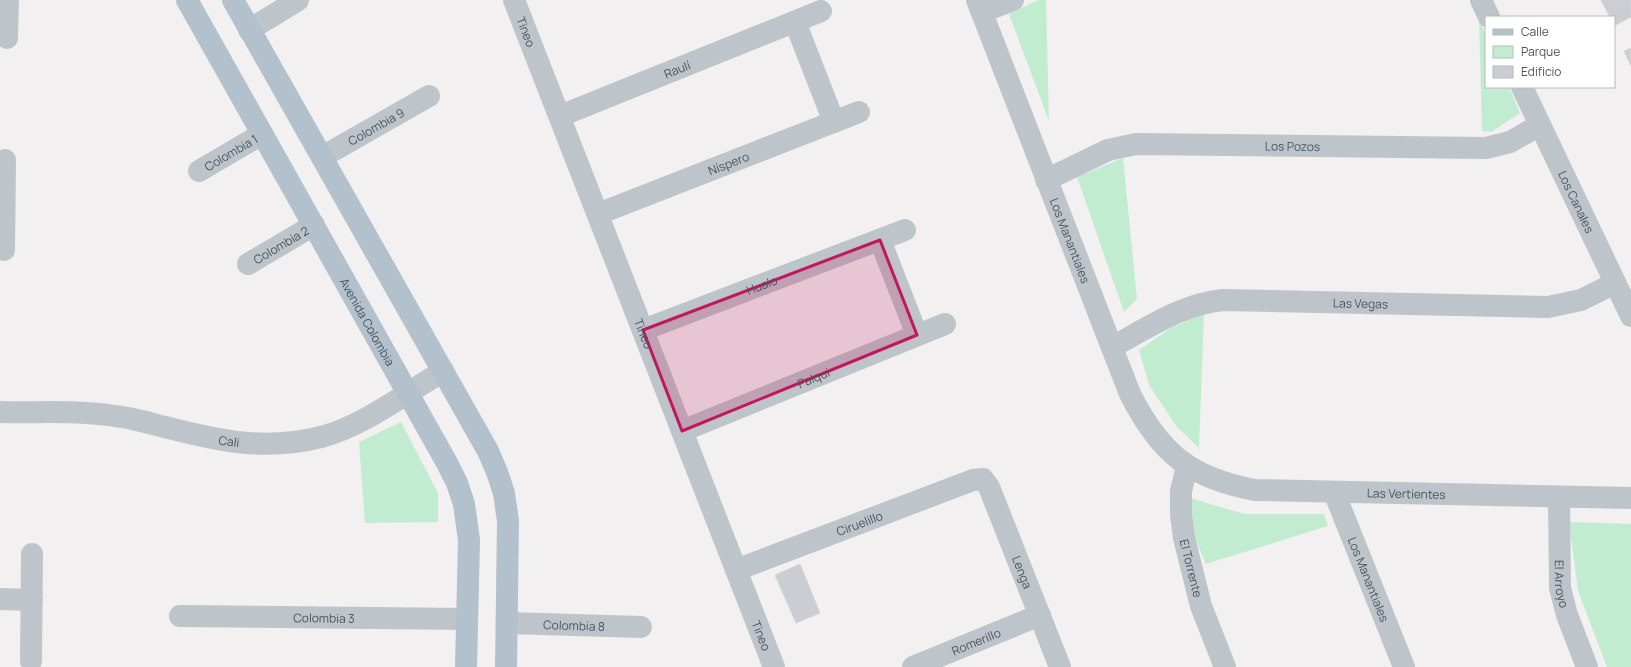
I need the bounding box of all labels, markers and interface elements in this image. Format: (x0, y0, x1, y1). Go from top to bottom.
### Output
street label: Tineo (513, 14, 540, 49)
legend (1485, 16, 1615, 88)
text: Calle (1521, 23, 1549, 40)
text: Parque (1521, 43, 1560, 60)
street label: Raulí (661, 56, 693, 82)
text: Edificio (1521, 63, 1561, 80)
street label: Colombia 9 (345, 103, 407, 149)
street label: Colombia 1 (201, 130, 261, 175)
street label: Los Pozos (1265, 137, 1320, 155)
street label: Níspero (705, 147, 751, 179)
street label: Los Canales (1554, 168, 1599, 236)
street label: Los Manantiales (1046, 195, 1095, 286)
street label: Colombia 2 (250, 222, 312, 268)
street label: Hualo (744, 271, 780, 298)
street label: Avenida Colombia (336, 275, 399, 369)
street label: Las Vegas (1333, 294, 1388, 312)
street label: Tineo (630, 316, 658, 351)
street label: Palqui (795, 363, 832, 392)
street label: Cali (217, 431, 240, 451)
street label: Las Vertientes (1367, 484, 1446, 503)
street label: Ciruelillo (834, 507, 885, 540)
street label: Los Manantiales (1344, 534, 1394, 624)
street label: El Torrente (1176, 537, 1207, 599)
street label: Lenga (1008, 553, 1037, 591)
street label: El Arroyo (1551, 560, 1573, 610)
street label: Colombia 3 (293, 609, 355, 626)
street label: Colombia 8 (543, 616, 605, 634)
street label: Tineo (748, 618, 775, 653)
street label: Romerillo (949, 624, 1003, 659)

